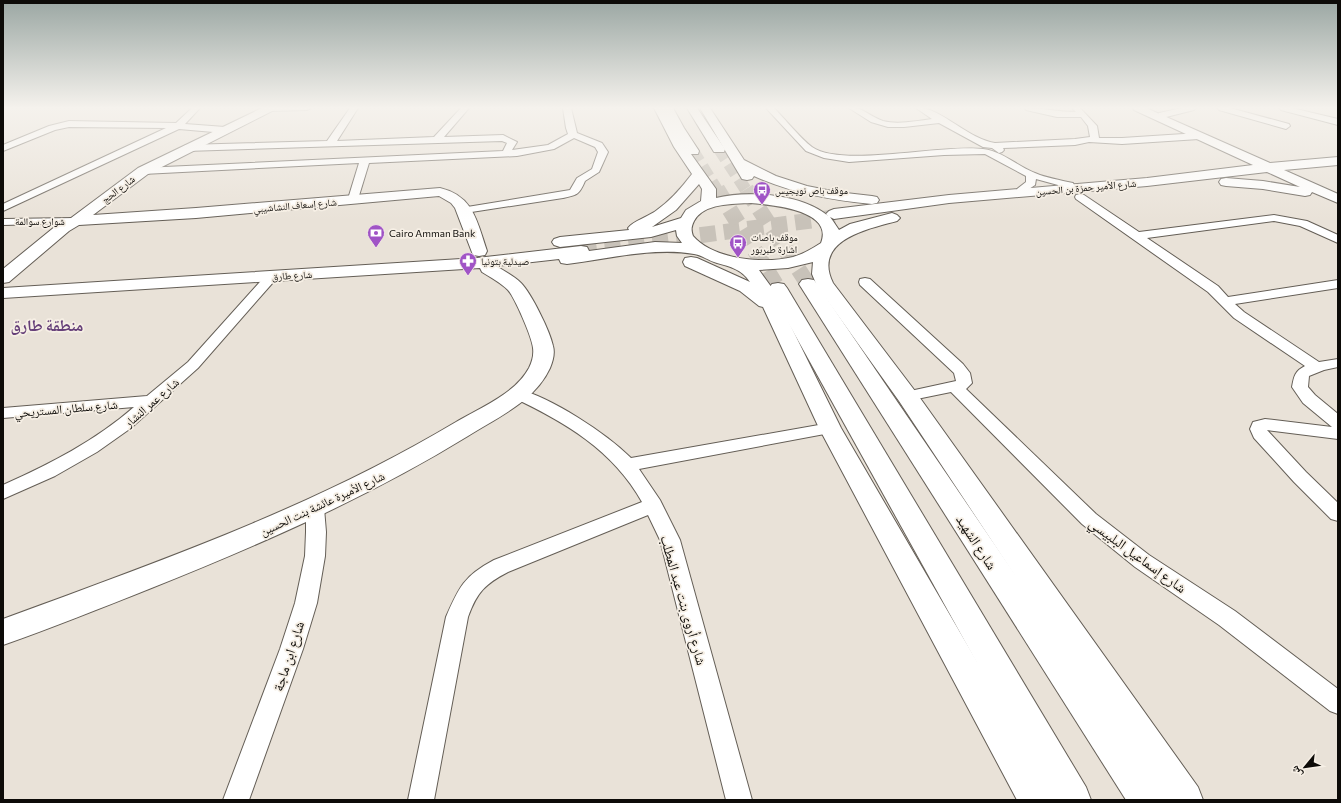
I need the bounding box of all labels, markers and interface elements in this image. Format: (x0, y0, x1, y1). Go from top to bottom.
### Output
street label: شارع الحج (99, 172, 138, 206)
street label: شارع الأمير حمزة بن الحسين (1035, 177, 1137, 198)
bus stop icon: موقف باص نويجيس (752, 180, 772, 205)
place label: موقف باص نويجيس (775, 184, 848, 197)
street label: شارع إسعاف النشاشيبي (253, 195, 338, 217)
street label: شوارع سوالمة (15, 215, 65, 228)
bank icon: Cairo Amman Bank (366, 223, 386, 248)
place label: Cairo Amman Bank (389, 227, 476, 239)
place label: موقف باصات اشارة طبربور (750, 231, 798, 255)
bus stop icon: موقف باصات اشارة طبربور (728, 233, 748, 258)
pharmacy icon: صيدلية بتونيا (458, 251, 478, 276)
place label: صيدلية بتونيا (481, 255, 529, 267)
street label: شارع طارق (272, 268, 313, 283)
district label: منطقة طارق (11, 315, 83, 335)
street label: شارع عمر النشار (120, 374, 183, 432)
street label: شارع سلطان المستريحي (14, 396, 119, 424)
street label: شارع الأميرة عائشة بنت الحسين (258, 468, 387, 540)
street label: شارع الشهيد (951, 511, 1001, 574)
street label: شارع إسماعيل البلبيسي (1084, 514, 1190, 599)
street label: شارع أروى بنت عبد المطلب (655, 533, 711, 667)
street label: شارع ابن ماجة (269, 619, 309, 694)
north arrow (1285, 747, 1325, 787)
text: ش (1287, 763, 1306, 780)

